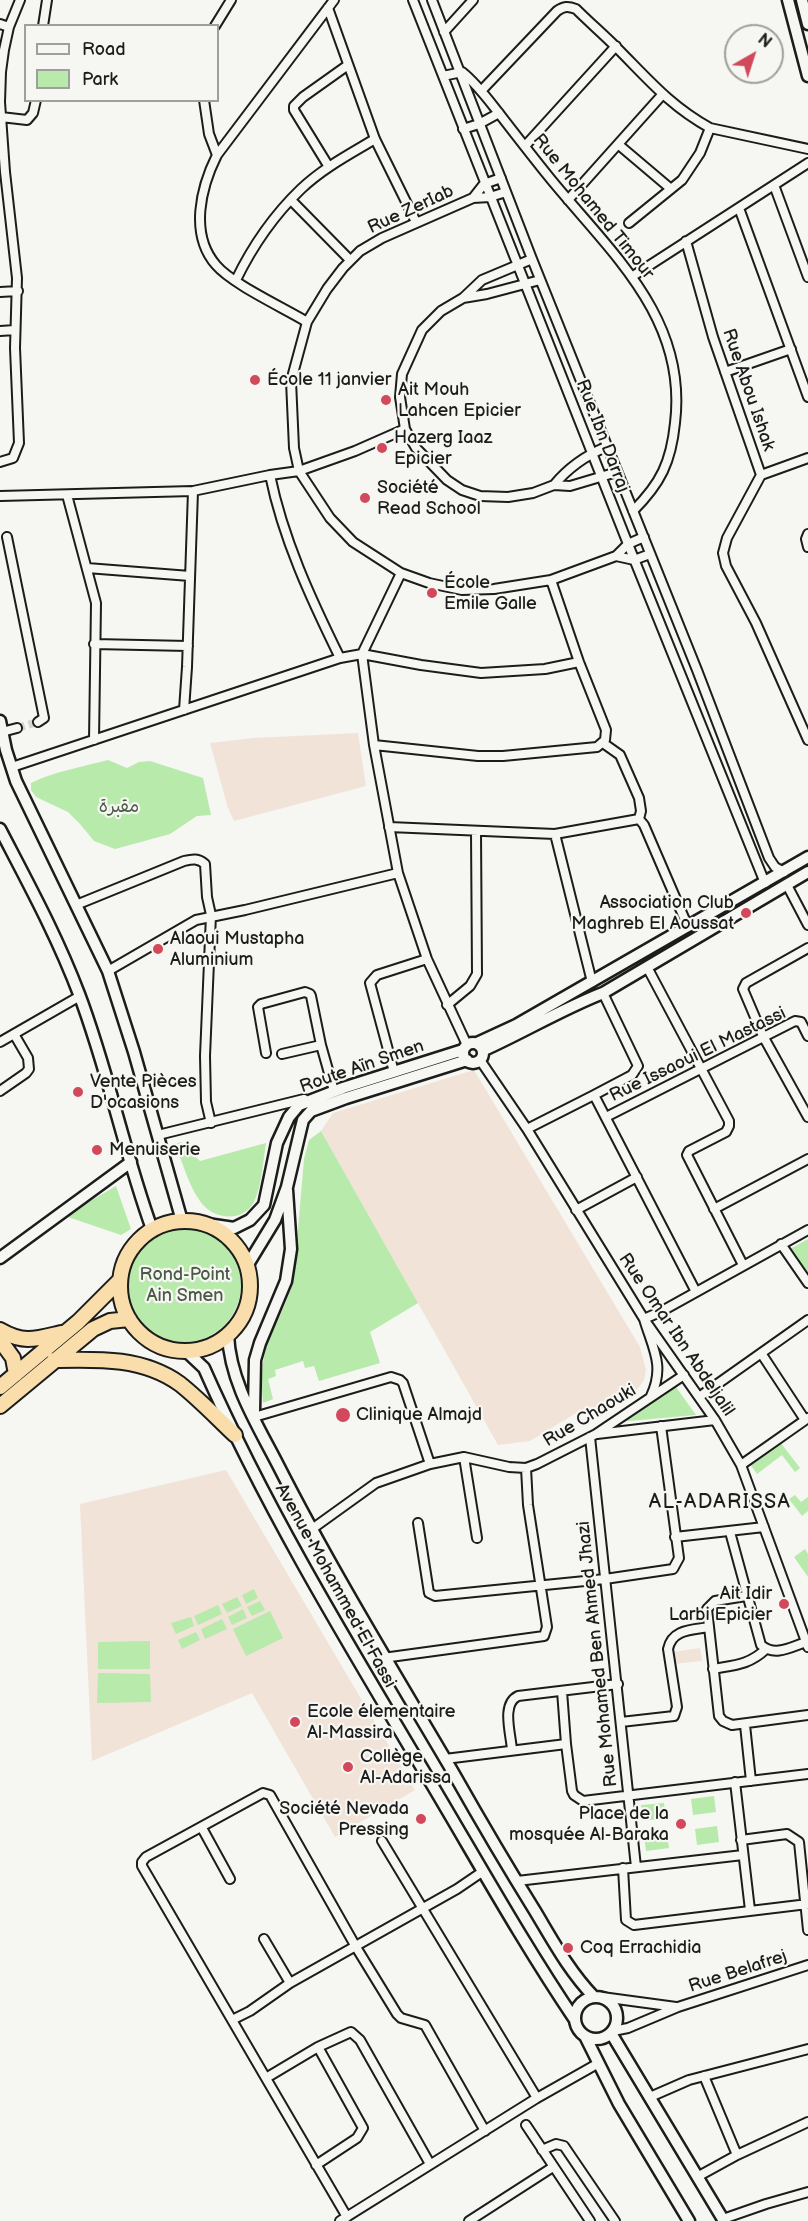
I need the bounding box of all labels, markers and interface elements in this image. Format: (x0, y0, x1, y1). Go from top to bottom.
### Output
legend (24, 24, 219, 102)
north arrow (724, 24, 784, 84)
text: N (754, 30, 775, 52)
text: Road (82, 39, 126, 60)
text: Park (82, 69, 118, 90)
street label: Rue Mohamed Timour (528, 130, 658, 284)
street label: Rue ZerIab (365, 181, 457, 239)
street label: Rue Abou Ishak (717, 326, 779, 454)
place label: École 11 janvier (267, 369, 391, 391)
marker: École 11 janvier (248, 373, 262, 387)
street label: Rue Ibn Darraj (571, 376, 633, 496)
place label: Ait Mouh Lahcen Epicier (398, 379, 521, 422)
marker: Ait Mouh Lahcen Epicier (379, 393, 393, 407)
place label: Hazerg Iaaz Epicier (394, 427, 492, 470)
marker: Hazerg Iaaz Epicier (375, 441, 389, 455)
place label: Société Read School (377, 477, 481, 520)
marker: Société Read School (358, 491, 372, 505)
place label: École Emile Galle (444, 572, 537, 614)
marker: École Emile Galle (425, 586, 439, 600)
park label: مقبرة (99, 796, 139, 818)
place label: Association Club Maghreb El Aoussat (571, 892, 734, 934)
marker: Association Club Maghreb El Aoussat (739, 906, 753, 920)
place label: Alaoui Mustapha Aluminium (170, 928, 304, 970)
marker: Alaoui Mustapha Aluminium (151, 942, 165, 956)
street label: Rue Issaoui El Mastassi (606, 1003, 790, 1107)
street label: Route Aïn Smen (297, 1036, 427, 1098)
place label: Vente Pièces D'ocasions (90, 1071, 197, 1114)
marker: Vente Pièces D'ocasions (71, 1085, 85, 1099)
place label: Menuiserie (109, 1139, 200, 1161)
marker: Menuiserie (90, 1143, 104, 1157)
street label: Rue Omar Ibn Abdeljalil (613, 1249, 739, 1421)
park label: Rond-Point Ain Smen (140, 1264, 230, 1306)
street label: Rue Chaouki (540, 1380, 640, 1452)
place label: Clinique Almajd (356, 1404, 482, 1426)
marker: Clinique Almajd (334, 1406, 352, 1424)
street label: Avenue Mohammed El Fassi (270, 1480, 400, 1692)
district label: AL-ADARISSA (649, 1491, 791, 1515)
street label: Rue Mohamed Ben Ahmed Jhazi (573, 1520, 623, 1788)
place label: Ait Idir Larbi Epicier (669, 1583, 772, 1626)
marker: Ait Idir Larbi Epicier (777, 1597, 791, 1611)
place label: Ecole élementaire Al-Massira (307, 1701, 455, 1744)
marker: Ecole élementaire Al-Massira (288, 1715, 302, 1729)
place label: Collège Al-Adarissa (360, 1746, 451, 1788)
marker: Collège Al-Adarissa (341, 1760, 355, 1774)
place label: Société Nevada Pressing (279, 1798, 409, 1840)
place label: Place de la mosquée Al-Baraka (509, 1803, 669, 1846)
marker: Société Nevada Pressing (414, 1812, 428, 1826)
marker: Place de la mosquée Al-Baraka (674, 1817, 688, 1831)
place label: Coq Errachidia (580, 1937, 702, 1959)
marker: Coq Errachidia (561, 1941, 575, 1955)
street label: Rue Belafrej (686, 1946, 790, 1998)

